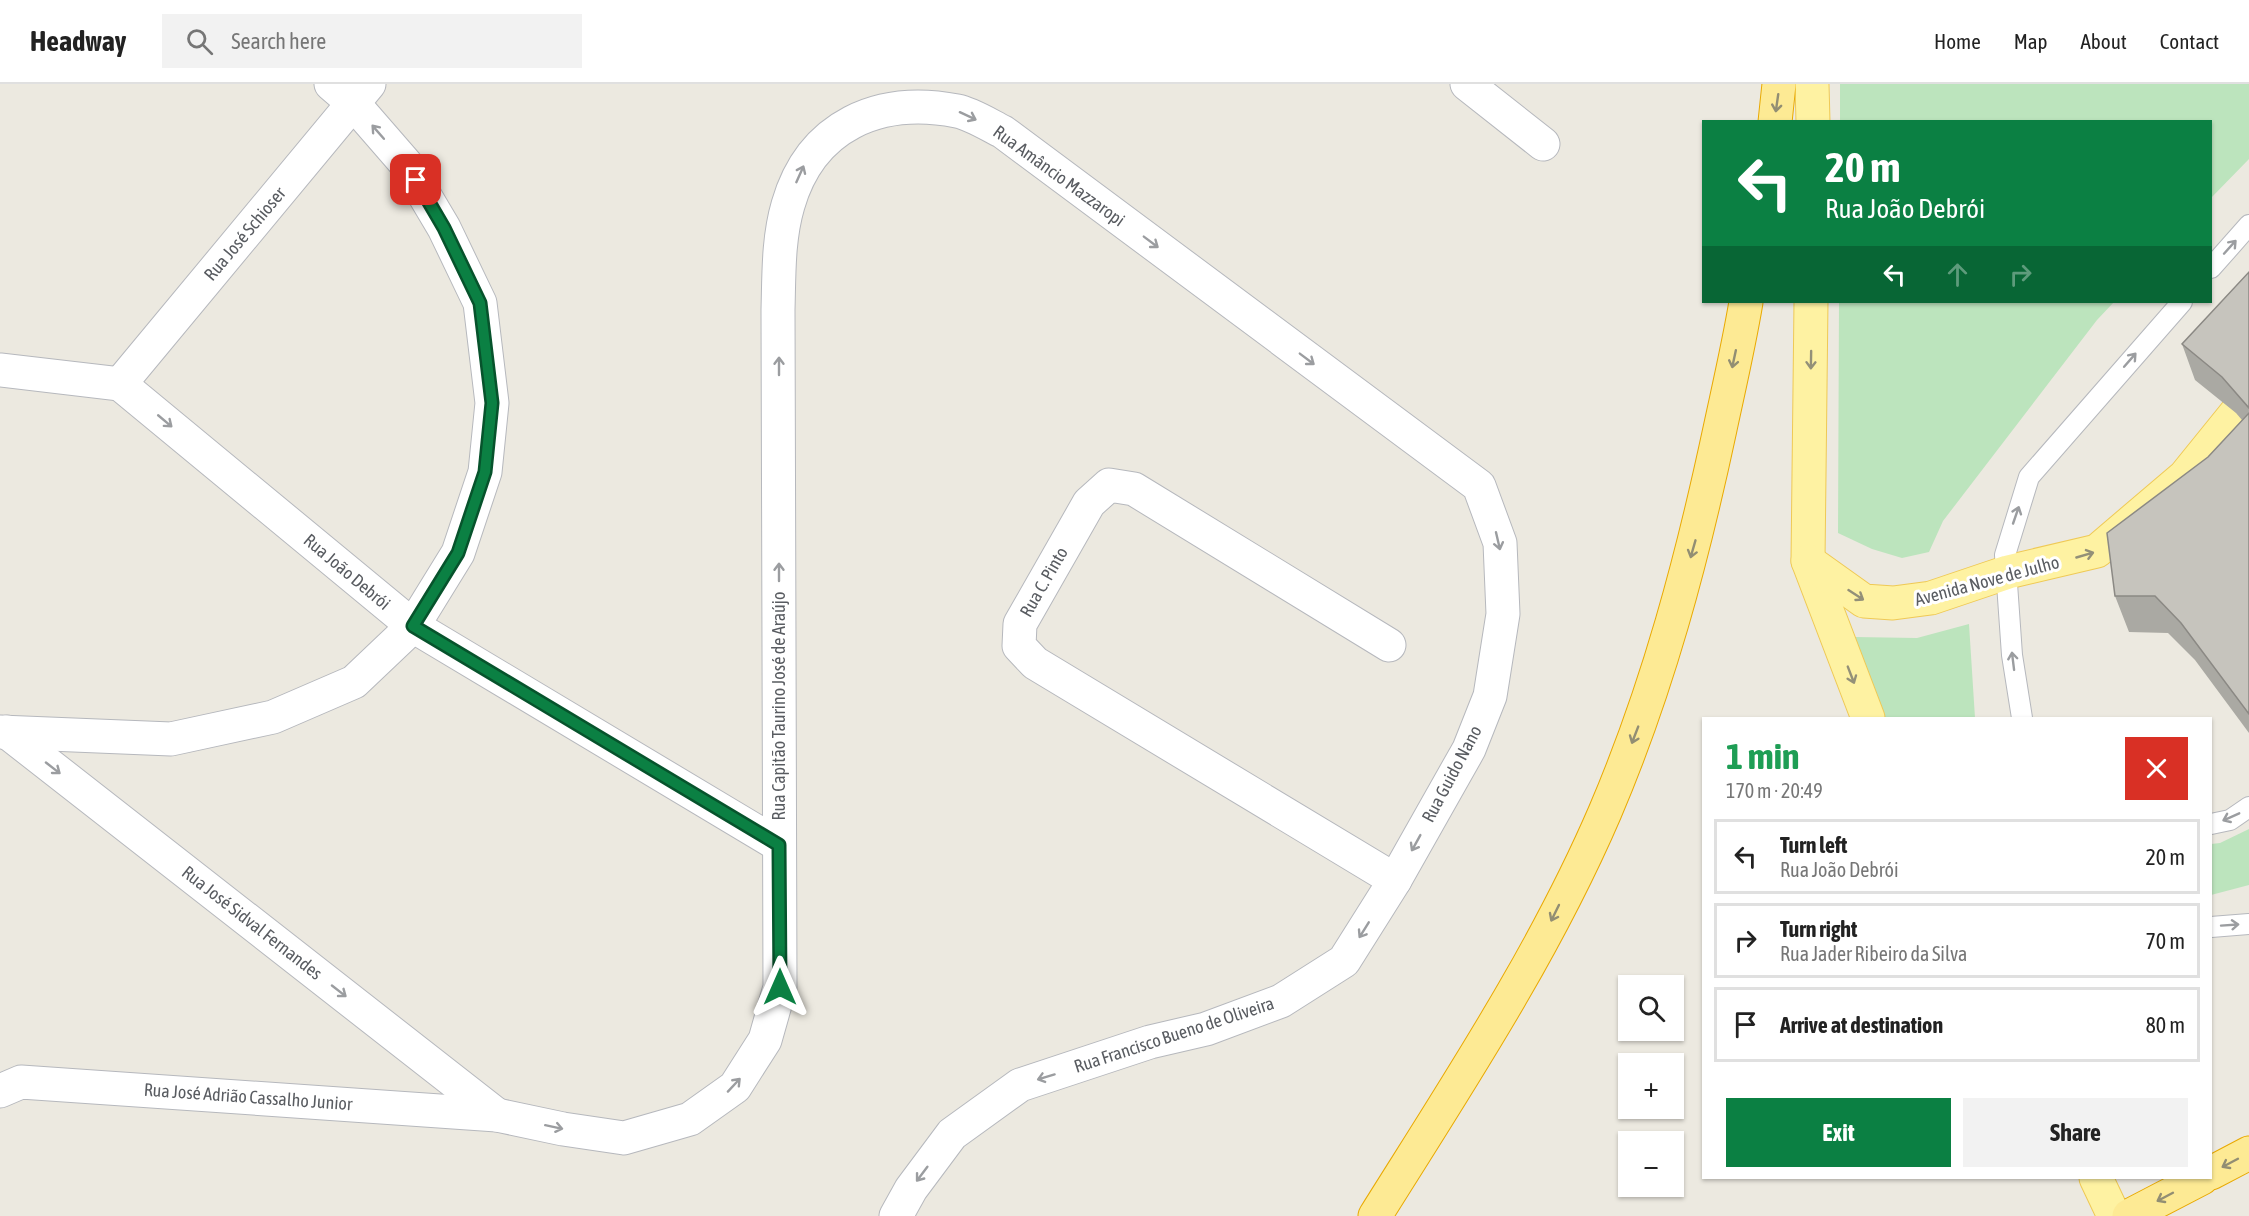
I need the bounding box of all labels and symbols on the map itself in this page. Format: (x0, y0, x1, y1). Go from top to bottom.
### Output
one-way arrow (1771, 92, 1782, 112)
one-way arrow (959, 110, 977, 122)
street label: Rua Amâncio Mazzaropi (989, 121, 1129, 230)
one-way arrow (372, 124, 385, 140)
pin (390, 154, 441, 205)
one-way arrow (795, 166, 807, 184)
street label: Rua José Schioser (200, 182, 290, 285)
one-way arrow (1142, 236, 1158, 248)
one-way arrow (2223, 240, 2237, 255)
one-way arrow (1728, 349, 1740, 368)
one-way arrow (1805, 349, 1816, 369)
one-way arrow (1299, 352, 1315, 365)
one-way arrow (2123, 353, 2137, 368)
one-way arrow (773, 357, 785, 377)
one-way arrow (157, 415, 173, 428)
one-way arrow (2011, 506, 2022, 525)
street label: Rua João Debrói (300, 529, 395, 614)
one-way arrow (1492, 531, 1504, 550)
one-way arrow (1687, 539, 1698, 558)
street label: Rua C. Pinto (1015, 543, 1072, 620)
one-way arrow (2075, 548, 2094, 560)
street label: Avenida Nove de Julho (1912, 551, 2061, 610)
one-way arrow (773, 562, 785, 582)
one-way arrow (1847, 589, 1864, 601)
street label: Rua Capitão Taurino José de Araújo (768, 592, 789, 820)
one-way arrow (2007, 652, 2018, 671)
one-way arrow (1846, 665, 1857, 684)
street label: Rua Guido Nano (1417, 722, 1486, 826)
one-way arrow (1629, 726, 1640, 744)
one-way arrow (45, 762, 61, 775)
one-way arrow (2222, 812, 2240, 824)
one-way arrow (1410, 834, 1422, 851)
street label: Rua José Sidval Fernandes (178, 861, 327, 984)
one-way arrow (1549, 904, 1561, 922)
one-way arrow (2220, 919, 2239, 930)
one-way arrow (1357, 921, 1369, 938)
position arrow (748, 955, 812, 1019)
one-way arrow (331, 985, 347, 998)
street label: Rua Francisco Bueno de Oliveira (1071, 992, 1276, 1077)
one-way arrow (1037, 1072, 1056, 1083)
one-way arrow (727, 1078, 741, 1093)
street label: Rua José Adrião Cassalho Junior (143, 1079, 354, 1114)
one-way arrow (545, 1122, 564, 1134)
one-way arrow (2221, 1157, 2239, 1169)
one-way arrow (916, 1165, 928, 1181)
one-way arrow (2157, 1191, 2174, 1203)

